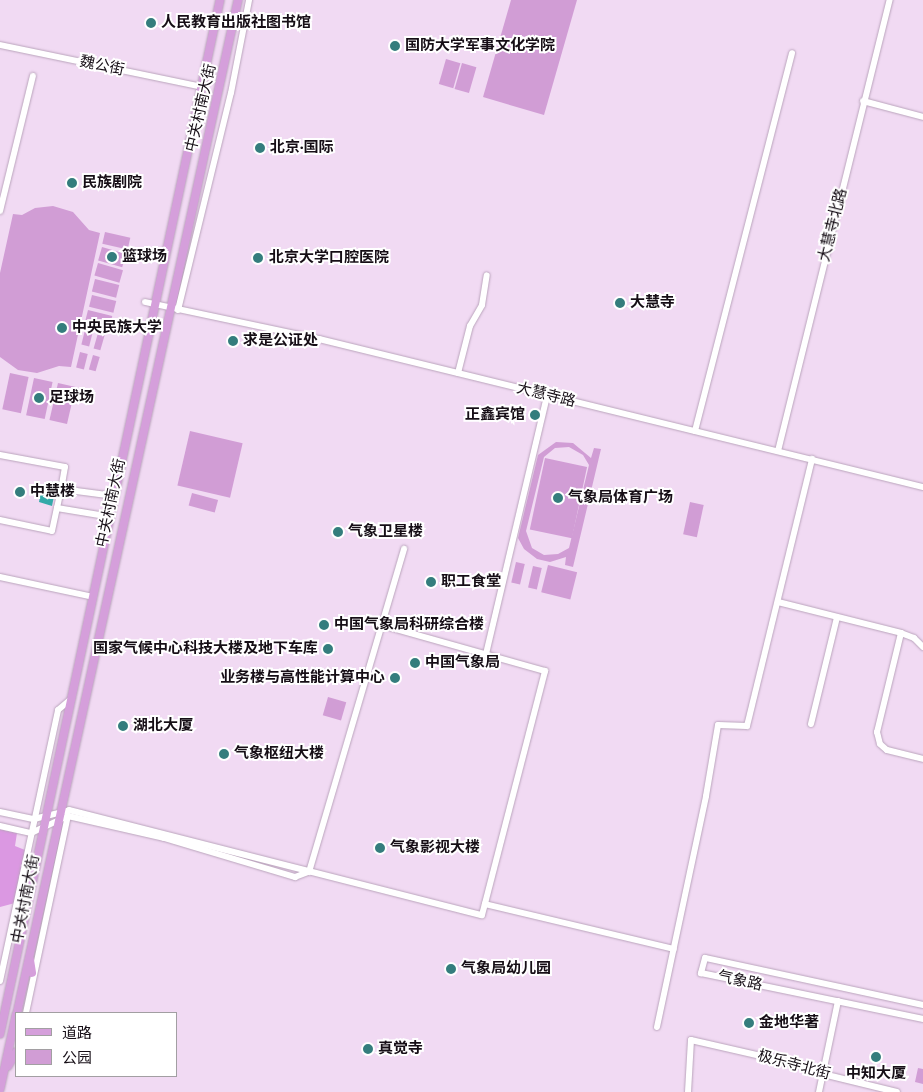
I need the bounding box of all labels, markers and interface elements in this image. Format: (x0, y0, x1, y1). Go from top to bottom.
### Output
place label: 人民教育出版社图书馆 (161, 14, 311, 32)
marker: 人民教育出版社图书馆 (145, 17, 157, 29)
place label: 国防大学军事文化学院 (405, 37, 555, 55)
marker: 国防大学军事文化学院 (389, 40, 401, 52)
street label: 魏公街 (78, 53, 126, 79)
street label: 中关村南大街 (182, 62, 220, 154)
place label: 北京·国际 (270, 139, 333, 157)
marker: 北京·国际 (254, 142, 266, 154)
place label: 民族剧院 (82, 174, 142, 192)
marker: 民族剧院 (66, 177, 78, 189)
street label: 大慧寺北路 (815, 186, 851, 264)
place label: 篮球场 (122, 248, 167, 266)
place label: 北京大学口腔医院 (269, 249, 389, 267)
marker: 篮球场 (106, 251, 118, 263)
marker: 北京大学口腔医院 (251, 251, 265, 265)
place label: 大慧寺 (630, 294, 675, 312)
marker: 大慧寺 (614, 297, 626, 309)
place label: 中央民族大学 (72, 319, 162, 337)
marker: 中央民族大学 (56, 322, 68, 334)
place label: 求是公证处 (243, 332, 318, 350)
marker: 求是公证处 (227, 335, 239, 347)
street label: 大慧寺路 (515, 379, 577, 411)
place label: 足球场 (49, 389, 94, 407)
marker: 足球场 (33, 392, 45, 404)
place label: 正鑫宾馆 (465, 406, 525, 424)
marker: 正鑫宾馆 (529, 409, 541, 421)
street label: 中关村南大街 (93, 457, 129, 549)
place label: 中慧楼 (30, 483, 75, 501)
marker: 中慧楼 (14, 486, 26, 498)
place label: 气象局体育广场 (568, 489, 673, 507)
marker: 气象局体育广场 (552, 492, 564, 504)
place label: 气象卫星楼 (348, 523, 423, 541)
marker: 气象卫星楼 (332, 526, 344, 538)
place label: 职工食堂 (441, 573, 501, 591)
marker: 职工食堂 (425, 576, 437, 588)
place label: 中国气象局科研综合楼 (334, 616, 484, 634)
marker: 中国气象局科研综合楼 (318, 619, 330, 631)
place label: 国家气候中心科技大楼及地下车库 (93, 640, 318, 658)
marker: 国家气候中心科技大楼及地下车库 (322, 643, 334, 655)
place label: 中国气象局 (425, 654, 500, 672)
marker: 中国气象局 (409, 657, 421, 669)
place label: 业务楼与高性能计算中心 (220, 669, 385, 687)
marker: 业务楼与高性能计算中心 (389, 672, 401, 684)
place label: 湖北大厦 (133, 717, 193, 735)
marker: 湖北大厦 (117, 720, 129, 732)
place label: 气象枢纽大楼 (234, 745, 324, 763)
marker: 气象枢纽大楼 (218, 748, 230, 760)
place label: 气象影视大楼 (390, 839, 480, 857)
marker: 气象影视大楼 (374, 842, 386, 854)
street label: 中关村南大街 (9, 853, 43, 945)
place label: 气象局幼儿园 (461, 960, 551, 978)
marker: 气象局幼儿园 (445, 963, 457, 975)
street label: 气象路 (716, 968, 764, 994)
legend (15, 1012, 178, 1077)
place label: 金地华著 (759, 1014, 819, 1032)
marker: 金地华著 (743, 1017, 755, 1029)
text: 道路 (62, 1024, 92, 1042)
place label: 真觉寺 (378, 1040, 423, 1058)
marker: 真觉寺 (362, 1043, 374, 1055)
street label: 极乐寺北街 (755, 1047, 833, 1083)
text: 公园 (62, 1049, 92, 1067)
marker: 中知大厦 (870, 1051, 882, 1063)
place label: 中知大厦 (846, 1065, 906, 1083)

